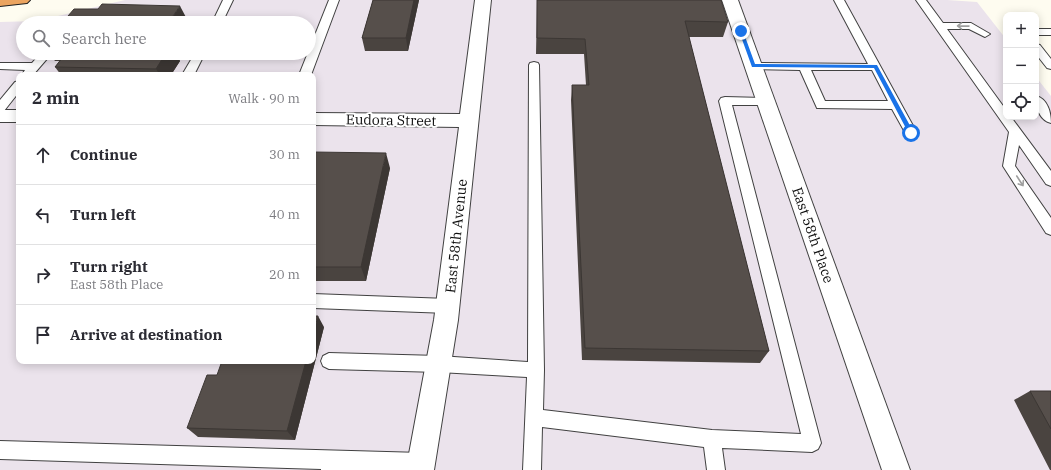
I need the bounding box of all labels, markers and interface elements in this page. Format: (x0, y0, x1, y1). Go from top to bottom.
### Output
map controls (1003, 12, 1039, 120)
button: + (1003, 12, 1039, 48)
search box (16, 16, 316, 60)
route end (732, 22, 750, 40)
one-way arrow (957, 22, 970, 30)
icon: search (30, 27, 52, 49)
text: Search here (62, 29, 147, 48)
button: − (1003, 48, 1039, 84)
button: locate (1003, 84, 1039, 120)
text: 2 min (32, 87, 80, 109)
text: Walk · 90 m (228, 90, 300, 107)
street label: Eudora Street (346, 110, 436, 130)
route start (902, 124, 920, 142)
icon: ahead (32, 144, 54, 166)
text: Continue (70, 145, 137, 164)
text: 30 m (269, 146, 300, 163)
one-way arrow (1016, 175, 1024, 187)
street label: East 58th Avenue (441, 178, 471, 294)
street label: East 58th Place (788, 185, 838, 285)
icon: left (32, 204, 54, 226)
text: Turn left (70, 205, 136, 224)
text: 40 m (269, 206, 300, 223)
text: Turn right (70, 257, 148, 276)
icon: right (32, 264, 54, 286)
text: 20 m (269, 266, 300, 283)
text: East 58th Place (70, 276, 163, 293)
icon: arrive (32, 324, 54, 346)
text: Arrive at destination (70, 325, 222, 344)

